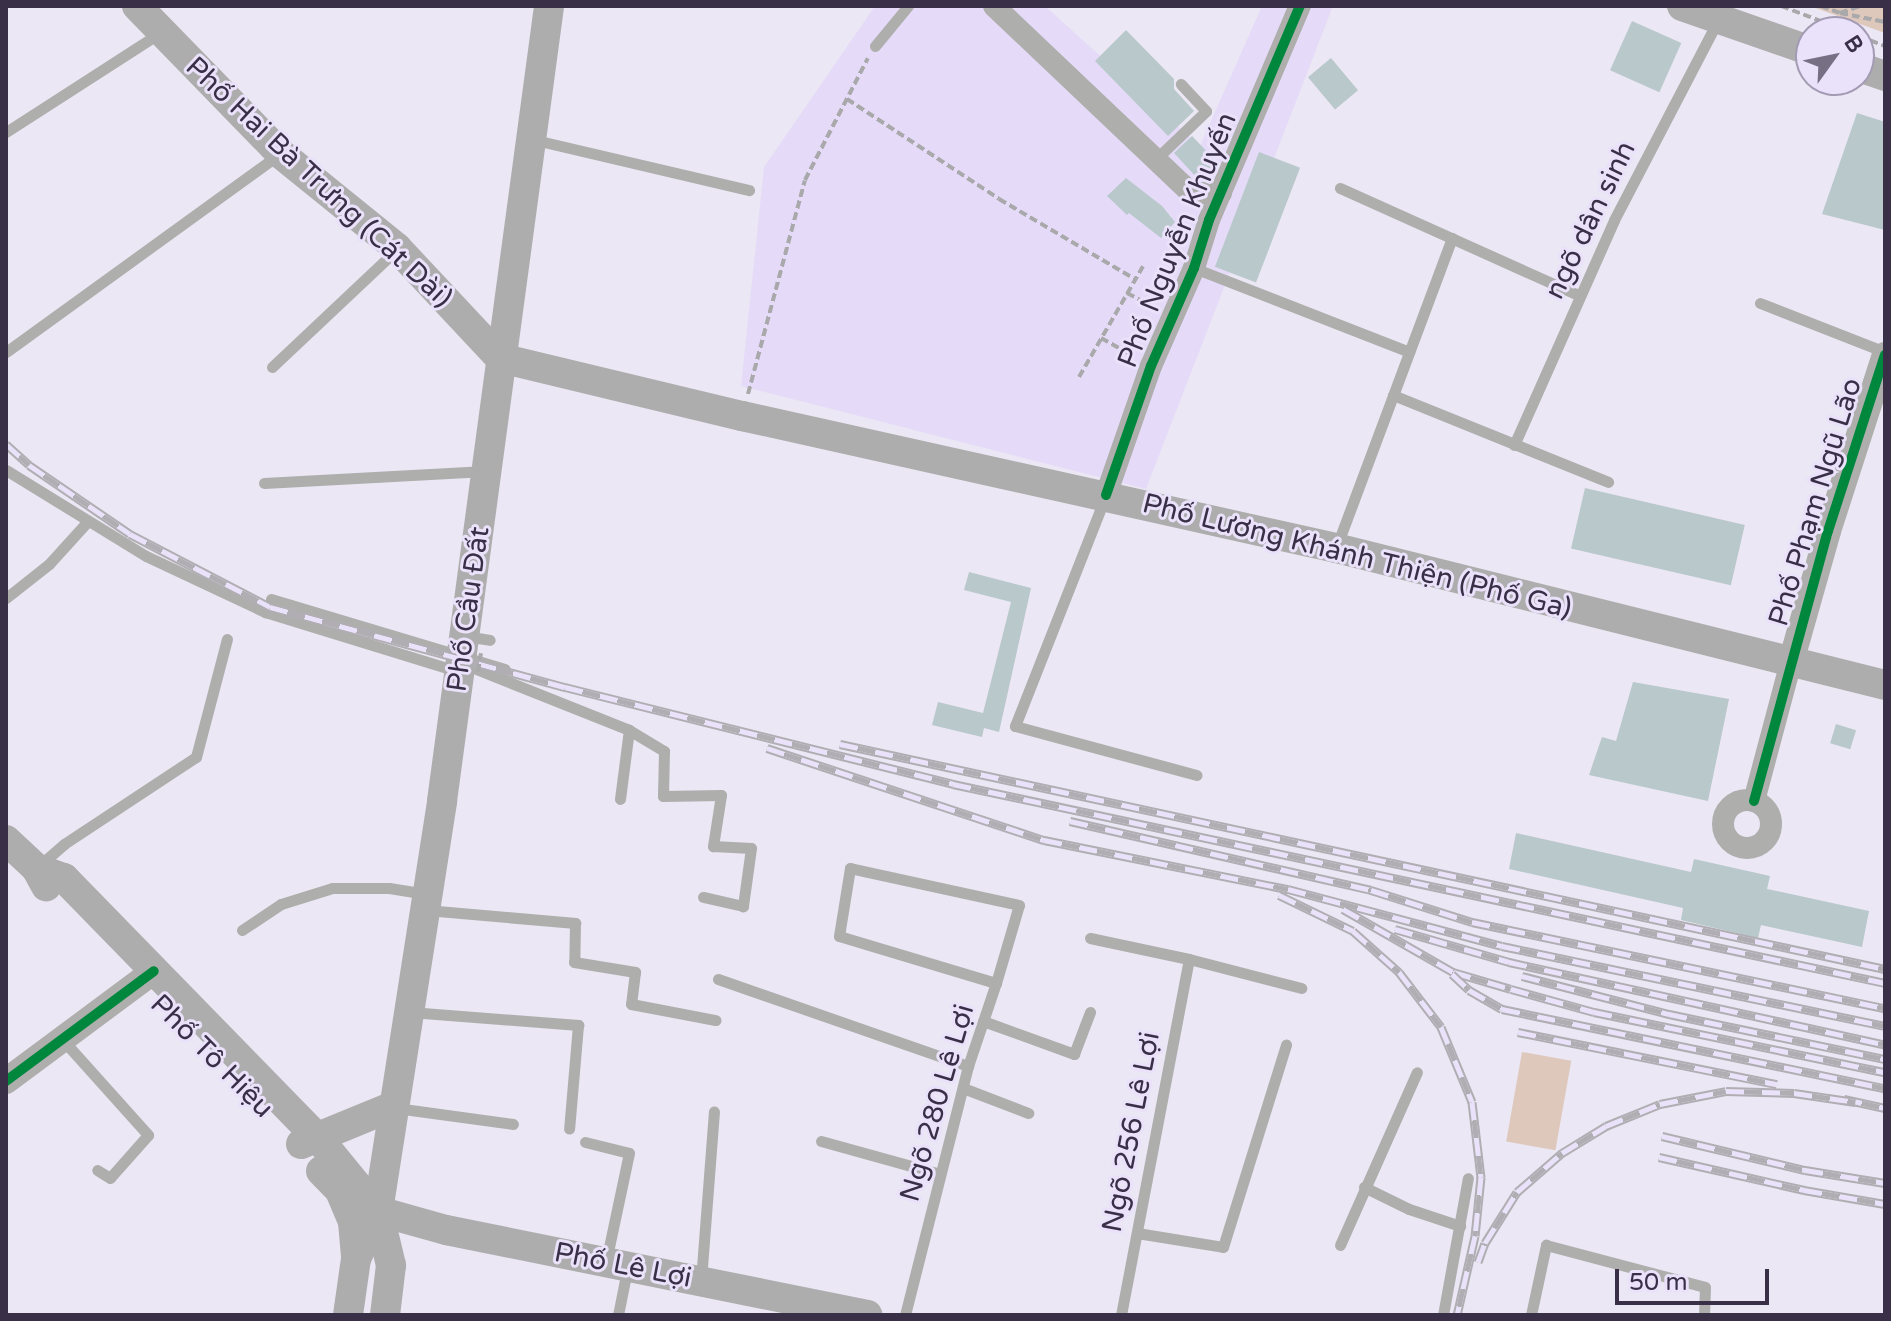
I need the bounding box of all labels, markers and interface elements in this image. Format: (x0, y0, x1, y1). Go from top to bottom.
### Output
north arrow (1795, 16, 1875, 96)
text: B (1838, 31, 1869, 57)
street label: Phố Hai Bà Trưng (Cát Dài) (179, 50, 459, 314)
street label: Phố Nguyễn Khuyến (1110, 107, 1244, 373)
street label: ngõ dân sinh (1537, 136, 1643, 304)
street label: Phố Phạm Ngũ Lão (1761, 374, 1869, 630)
street label: Phố Lương Khánh Thiện (Phố Ga) (1139, 486, 1575, 626)
street label: Phố Cầu Đất (440, 524, 496, 694)
street label: Phố Tô Hiệu (143, 987, 281, 1125)
street label: Ngõ 280 Lê Lợi (893, 1001, 981, 1205)
street label: Ngõ 256 Lê Lợi (1095, 1029, 1167, 1235)
street label: Phố Lê Lợi (551, 1235, 695, 1295)
scale bar (1619, 1253, 1773, 1303)
text: 50 m (1629, 1268, 1687, 1297)

